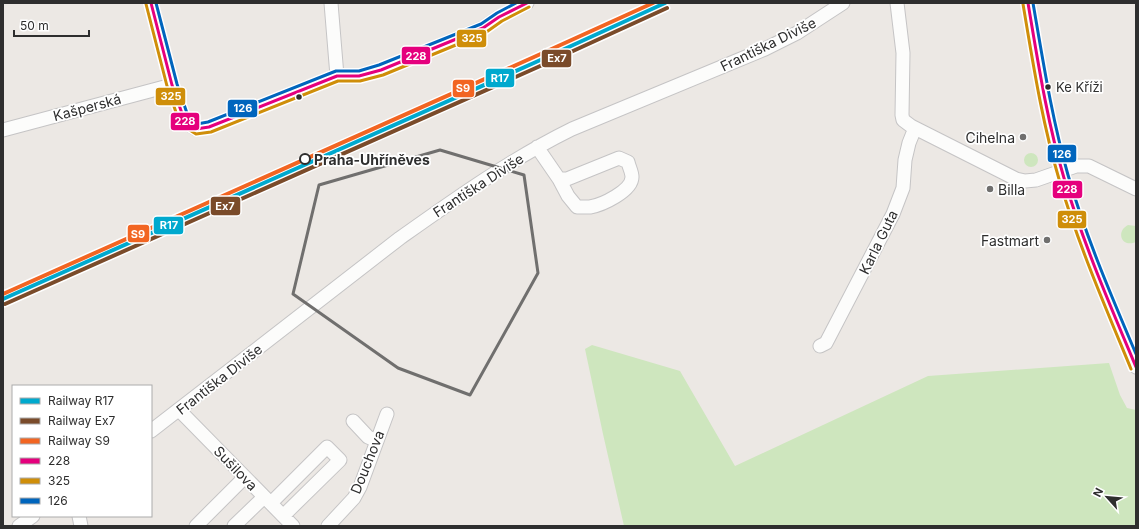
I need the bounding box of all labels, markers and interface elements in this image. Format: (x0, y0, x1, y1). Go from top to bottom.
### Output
scale bar (14, 12, 89, 38)
street label: Františka Diviše (717, 13, 819, 75)
text: 50 m (20, 18, 49, 33)
line badge: 325 (456, 29, 487, 48)
text: 325 (461, 31, 483, 45)
line badge: 228 (401, 46, 431, 65)
text: 228 (405, 49, 427, 63)
line badge: Ex7 (541, 49, 572, 68)
text: Ex7 (547, 51, 567, 65)
line badge: R17 (485, 68, 515, 88)
text: R17 (491, 71, 509, 85)
line badge: S9 (452, 79, 475, 98)
place label: Ke Kříži (1056, 79, 1103, 95)
text: S9 (456, 81, 470, 95)
marker: Ke Kříži (1043, 82, 1053, 92)
line badge: 325 (155, 87, 186, 106)
text: 325 (160, 89, 182, 103)
street label: Kašperská (51, 90, 123, 124)
unlabelled marker (294, 92, 304, 102)
line badge: 126 (227, 99, 258, 118)
text: 126 (234, 101, 252, 115)
line badge: 228 (170, 112, 200, 131)
text: 228 (174, 114, 196, 128)
place label: Cihelna (965, 129, 1015, 146)
marker: Cihelna (1018, 132, 1028, 142)
line badge: 126 (1047, 144, 1077, 163)
text: 126 (1053, 147, 1071, 161)
street label: Františka Diviše (430, 149, 526, 221)
place label: Praha-Uhříněves (314, 151, 430, 168)
marker: Praha-Uhříněves (299, 153, 311, 165)
line badge: 228 (1052, 180, 1083, 199)
place label: Billa (998, 181, 1025, 198)
text: 228 (1056, 182, 1078, 196)
marker: Billa (985, 184, 995, 194)
line badge: Ex7 (210, 196, 241, 216)
text: Ex7 (215, 199, 235, 213)
street label: Karla Guta (855, 207, 901, 277)
line badge: 325 (1057, 210, 1087, 229)
text: 325 (1061, 212, 1083, 226)
line badge: R17 (153, 216, 184, 235)
text: R17 (160, 218, 178, 232)
line badge: S9 (127, 224, 150, 243)
text: S9 (131, 227, 145, 241)
place label: Fastmart (981, 232, 1039, 249)
marker: Fastmart (1042, 235, 1052, 245)
street label: Františka Diviše (173, 340, 265, 418)
legend (12, 385, 152, 517)
text: Railway R17 (48, 393, 114, 408)
text: Railway Ex7 (48, 413, 115, 428)
street label: Douchova (347, 428, 387, 496)
text: Railway S9 (48, 433, 110, 448)
street label: Sušilova (211, 442, 261, 494)
text: 228 (48, 453, 70, 468)
text: 325 (48, 473, 70, 488)
north arrow (1087, 477, 1127, 517)
text: N (1090, 486, 1106, 499)
text: 126 (48, 493, 68, 508)

